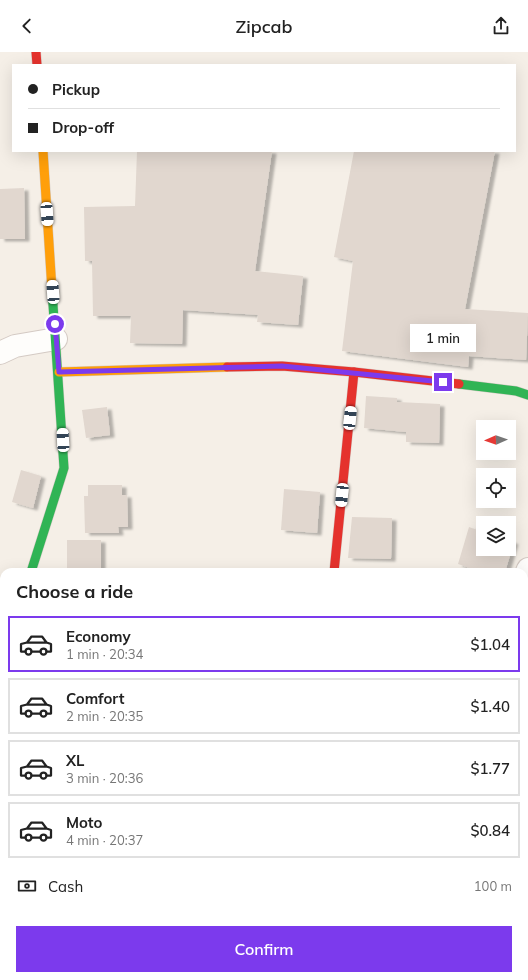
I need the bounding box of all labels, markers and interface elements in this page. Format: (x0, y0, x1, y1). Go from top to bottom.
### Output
icon: back (16, 15, 38, 37)
text: Zipcab (235, 15, 293, 38)
icon: share (490, 15, 512, 37)
text: Pickup (52, 80, 100, 99)
text: Drop-off (52, 118, 114, 137)
car (40, 202, 54, 226)
car (46, 280, 60, 304)
route start (46, 315, 64, 333)
callout: 1 min (410, 324, 476, 352)
text: 1 min (426, 330, 460, 346)
route end (434, 373, 452, 391)
car (343, 405, 357, 431)
north arrow (476, 420, 516, 460)
map controls (476, 420, 516, 556)
car (56, 428, 70, 452)
button: locate (476, 468, 516, 508)
car (335, 482, 349, 508)
button: layers (476, 516, 516, 556)
text: Choose a ride (16, 580, 133, 603)
icon: car (18, 626, 54, 662)
text: Economy (66, 627, 131, 646)
text: $1.04 (470, 635, 510, 654)
text: 1 min · 20:34 (66, 646, 143, 662)
icon: car (18, 688, 54, 724)
text: Comfort (66, 689, 124, 708)
text: $1.40 (470, 697, 510, 716)
text: 2 min · 20:35 (66, 708, 143, 724)
icon: car (18, 750, 54, 786)
text: XL (66, 751, 84, 770)
text: $1.77 (470, 759, 510, 778)
text: 3 min · 20:36 (66, 770, 143, 786)
icon: car (18, 812, 54, 848)
text: Moto (66, 813, 102, 832)
text: $0.84 (470, 821, 510, 840)
text: 4 min · 20:37 (66, 832, 143, 848)
icon: cash (16, 875, 38, 897)
text: Cash (48, 877, 83, 896)
text: 100 m (474, 878, 512, 894)
button: Confirm (16, 926, 512, 972)

